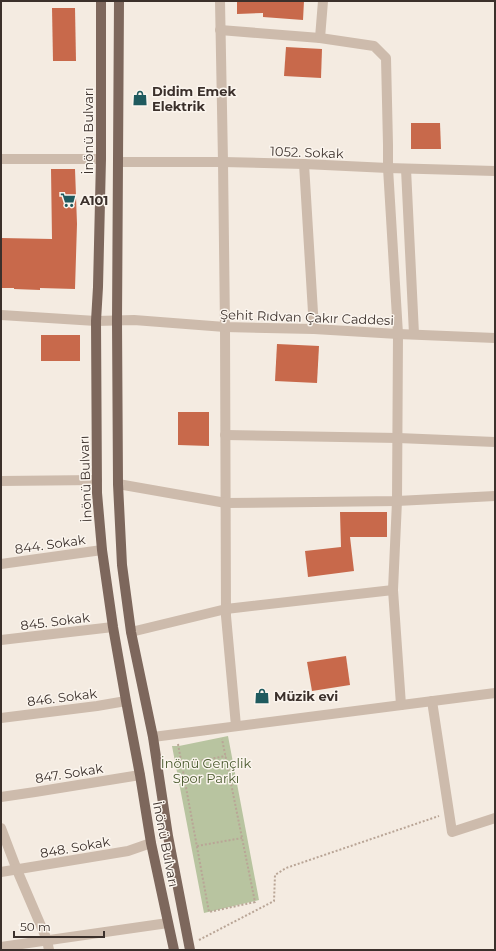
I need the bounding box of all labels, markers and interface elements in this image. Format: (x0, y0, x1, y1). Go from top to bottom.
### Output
place label: Didim Emek Elektrik (152, 83, 236, 114)
street label: İnönü Bulvarı (80, 88, 96, 174)
shop icon: Didim Emek Elektrik (131, 89, 149, 107)
street label: 1052. Sokak (270, 143, 344, 161)
supermarket icon: A101 (59, 191, 77, 209)
place label: A101 (79, 192, 108, 208)
street label: Şehit Rıdvan Çakır Caddesi (220, 306, 394, 328)
street label: İnönü Bulvarı (75, 435, 95, 523)
street label: 844. Sokak (14, 531, 87, 557)
street label: 845. Sokak (19, 609, 91, 633)
street label: 846. Sokak (26, 685, 98, 709)
shop icon: Müzik evi (253, 687, 271, 705)
place label: Müzik evi (274, 688, 338, 704)
park label: İnönü Gençlik Spor Parkı (161, 755, 251, 786)
street label: 847. Sokak (34, 760, 104, 786)
street label: İnönü Bulvarı (150, 800, 182, 888)
street label: 848. Sokak (39, 833, 111, 861)
scale bar (14, 913, 104, 939)
text: 50 m (20, 919, 51, 934)

